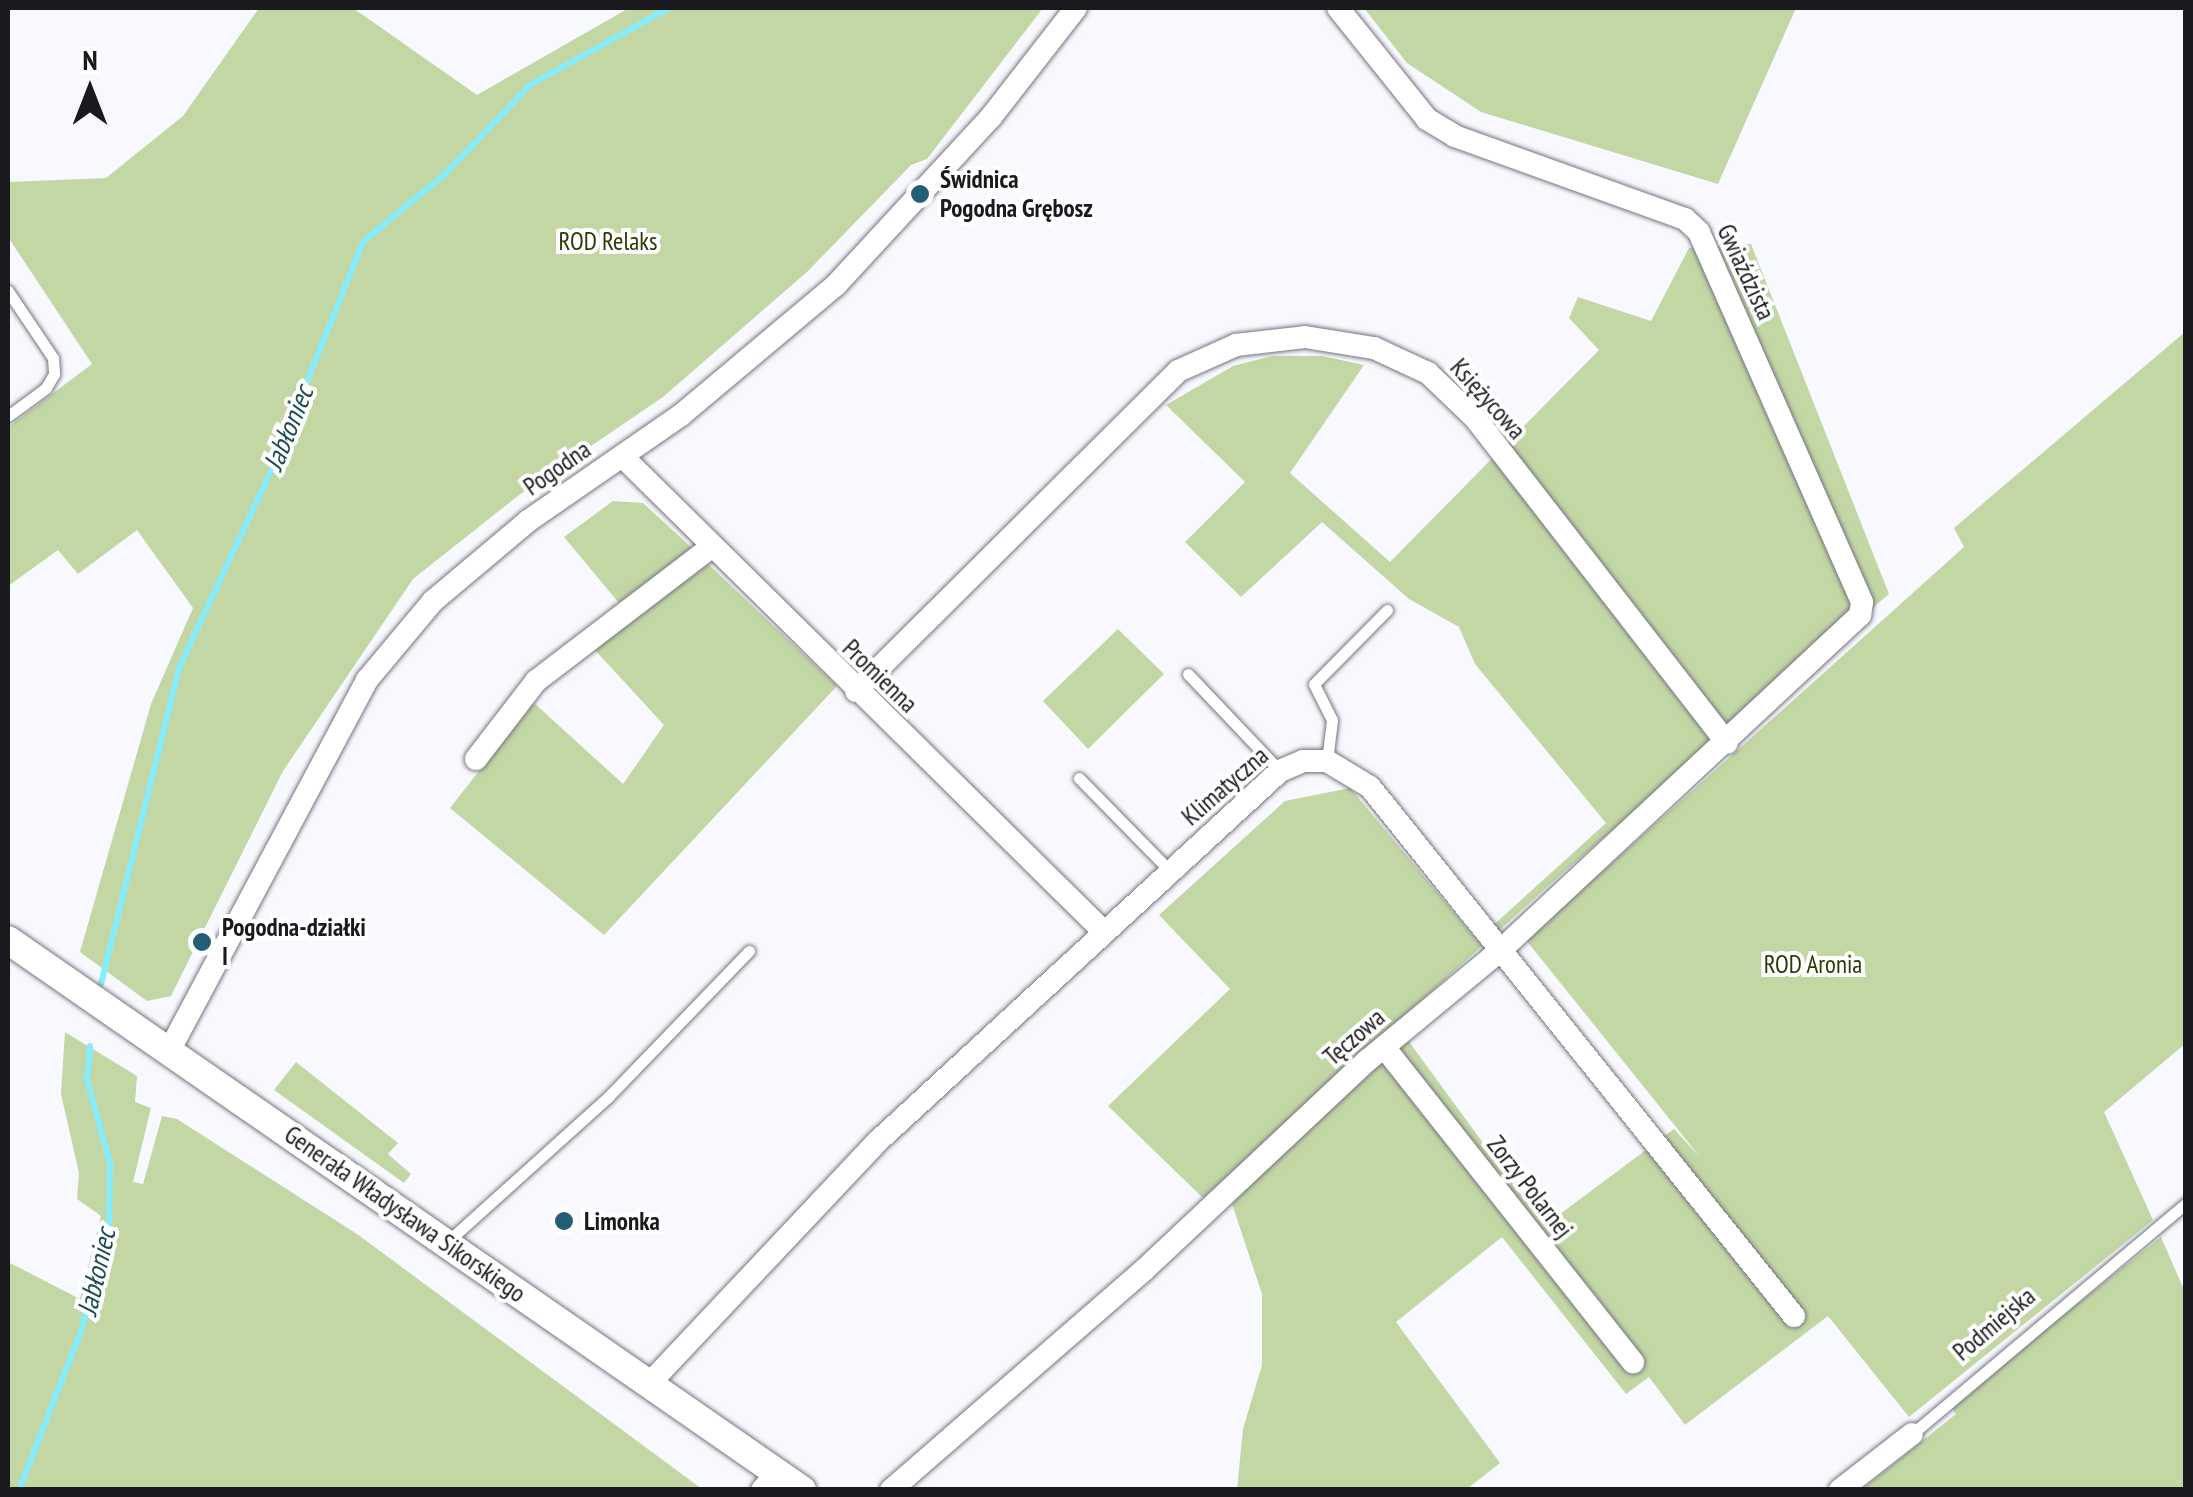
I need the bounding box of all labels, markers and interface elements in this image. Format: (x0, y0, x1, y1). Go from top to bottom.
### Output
north arrow (40, 40, 140, 140)
text: N (82, 41, 98, 78)
place label: Świdnica Pogodna Grębosz (940, 165, 1093, 224)
marker: Świdnica Pogodna Grębosz (909, 183, 931, 205)
street label: Gwiaździsta (1711, 219, 1781, 325)
park label: ROD Relaks (559, 226, 657, 256)
street label: Księżycowa (1444, 353, 1532, 445)
water label: Jabłoniec (256, 381, 320, 475)
street label: Pogodna (518, 434, 596, 502)
street label: Promienna (836, 633, 924, 719)
street label: Klimatyczna (1176, 740, 1274, 832)
place label: Pogodna-działki I (222, 913, 366, 972)
marker: Pogodna-działki I (191, 931, 213, 953)
park label: ROD Aronia (1763, 949, 1863, 979)
street label: Tęczowa (1317, 1002, 1391, 1072)
street label: Generała Władysława Sikorskiego (279, 1119, 531, 1309)
street label: Zorzy Polarnej (1481, 1130, 1579, 1244)
place label: Limonka (584, 1206, 660, 1236)
marker: Limonka (553, 1210, 575, 1232)
water label: Jabłoniec (70, 1225, 122, 1319)
street label: Podmiejska (1947, 1281, 2041, 1367)

